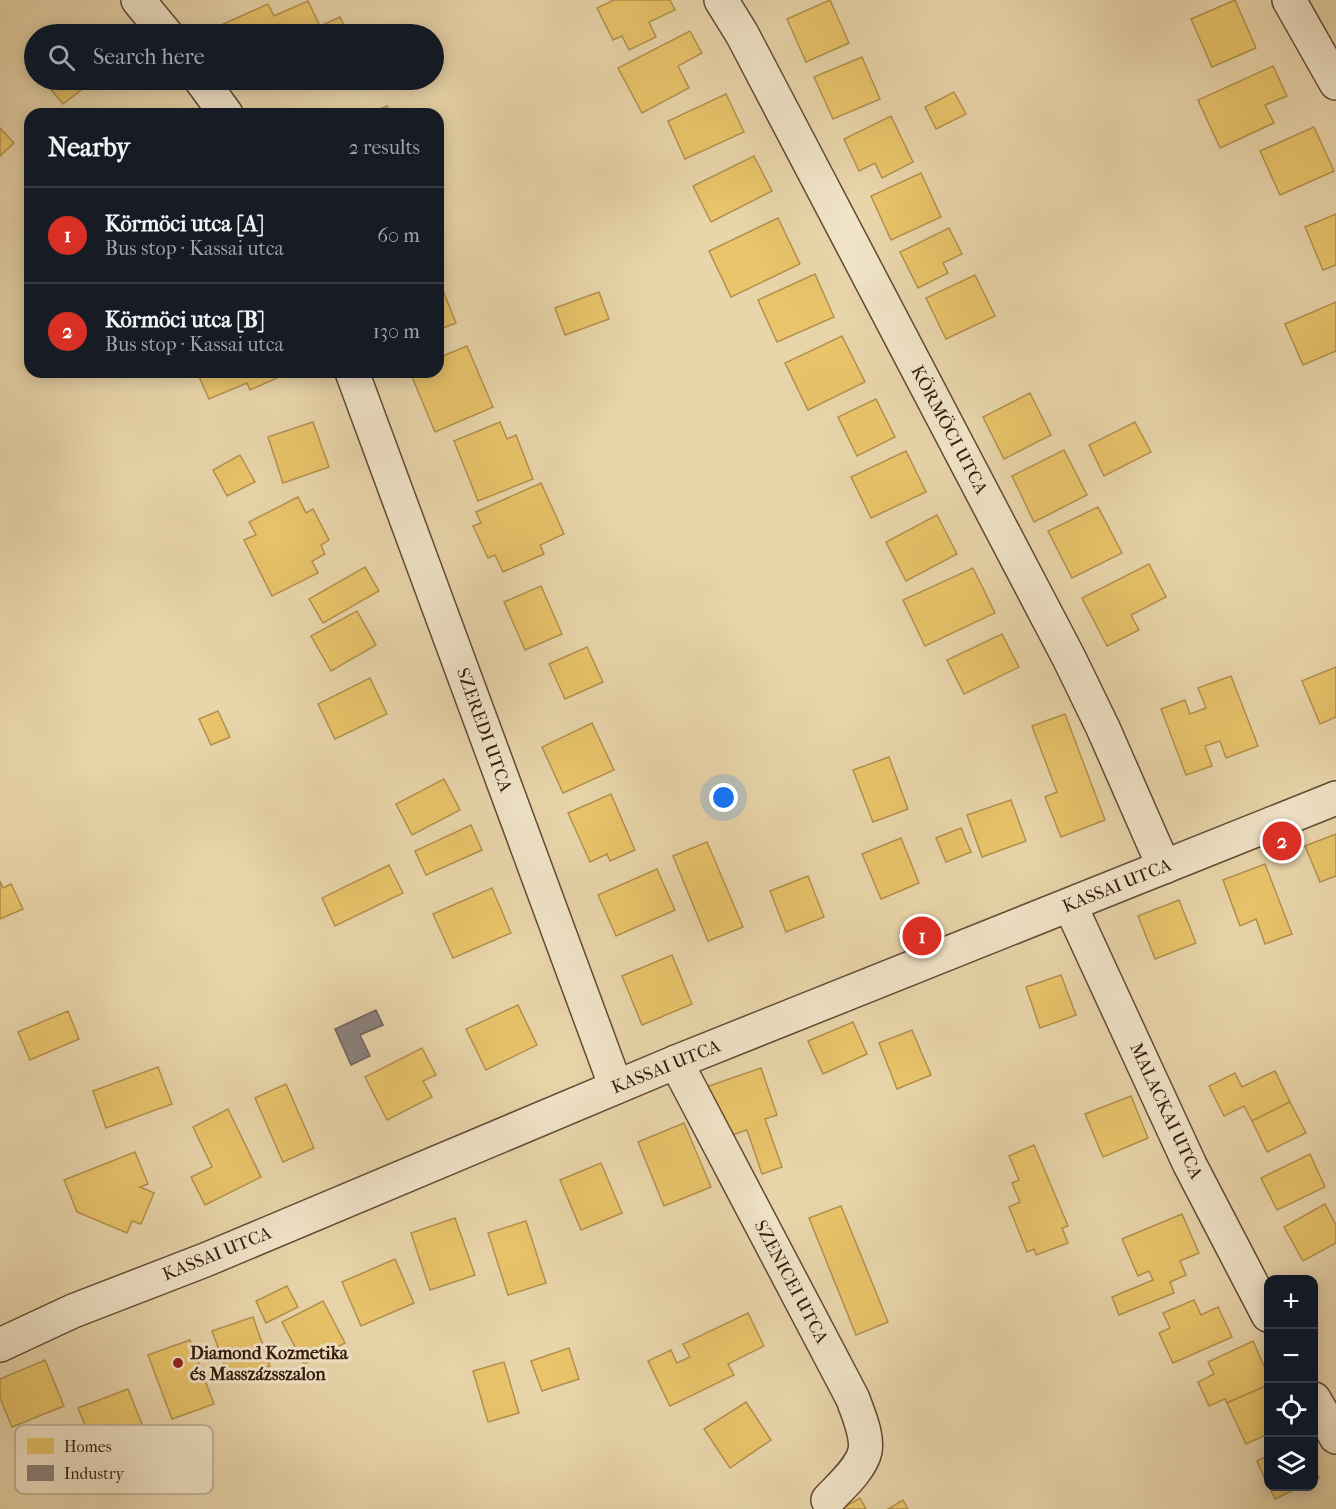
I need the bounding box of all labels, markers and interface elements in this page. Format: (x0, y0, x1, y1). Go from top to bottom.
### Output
search box (24, 24, 444, 90)
icon: search (45, 41, 78, 74)
text: Search here (93, 44, 205, 70)
text: Nearby (48, 132, 130, 163)
text: 2 results (349, 136, 420, 159)
text: Körmöci utca [A] (105, 211, 264, 237)
text: 1 (64, 224, 71, 247)
text: 60 m (377, 224, 420, 247)
text: Bus stop · Kassai utca (105, 237, 284, 260)
text: Körmöci utca [B] (105, 307, 265, 333)
text: 2 (62, 320, 73, 343)
text: 130 m (373, 320, 420, 343)
text: Bus stop · Kassai utca (105, 333, 284, 356)
street label: KÖRMÖCI UTCA (906, 362, 993, 498)
street label: SZEREDI UTCA (452, 665, 516, 795)
your location (709, 783, 738, 812)
pin: 2 (1262, 818, 1302, 864)
street label: KASSAI UTCA (1059, 854, 1175, 917)
pin: 1 (902, 914, 942, 958)
street label: KASSAI UTCA (608, 1035, 724, 1098)
street label: MALACKAI UTCA (1125, 1039, 1207, 1183)
street label: SZENICEI UTCA (750, 1217, 833, 1348)
street label: KASSAI UTCA (159, 1222, 275, 1285)
map controls (1264, 1275, 1318, 1491)
button: + (1264, 1275, 1318, 1329)
button: − (1264, 1329, 1318, 1383)
place label: Diamond Kozmetika és Masszázsszalon (190, 1343, 349, 1385)
marker: Diamond Kozmetika és Masszázsszalon (171, 1356, 185, 1370)
button: locate (1264, 1383, 1318, 1437)
legend (15, 1425, 213, 1494)
text: Homes (64, 1437, 112, 1456)
button: layers (1264, 1437, 1318, 1491)
text: Industry (64, 1464, 125, 1483)

